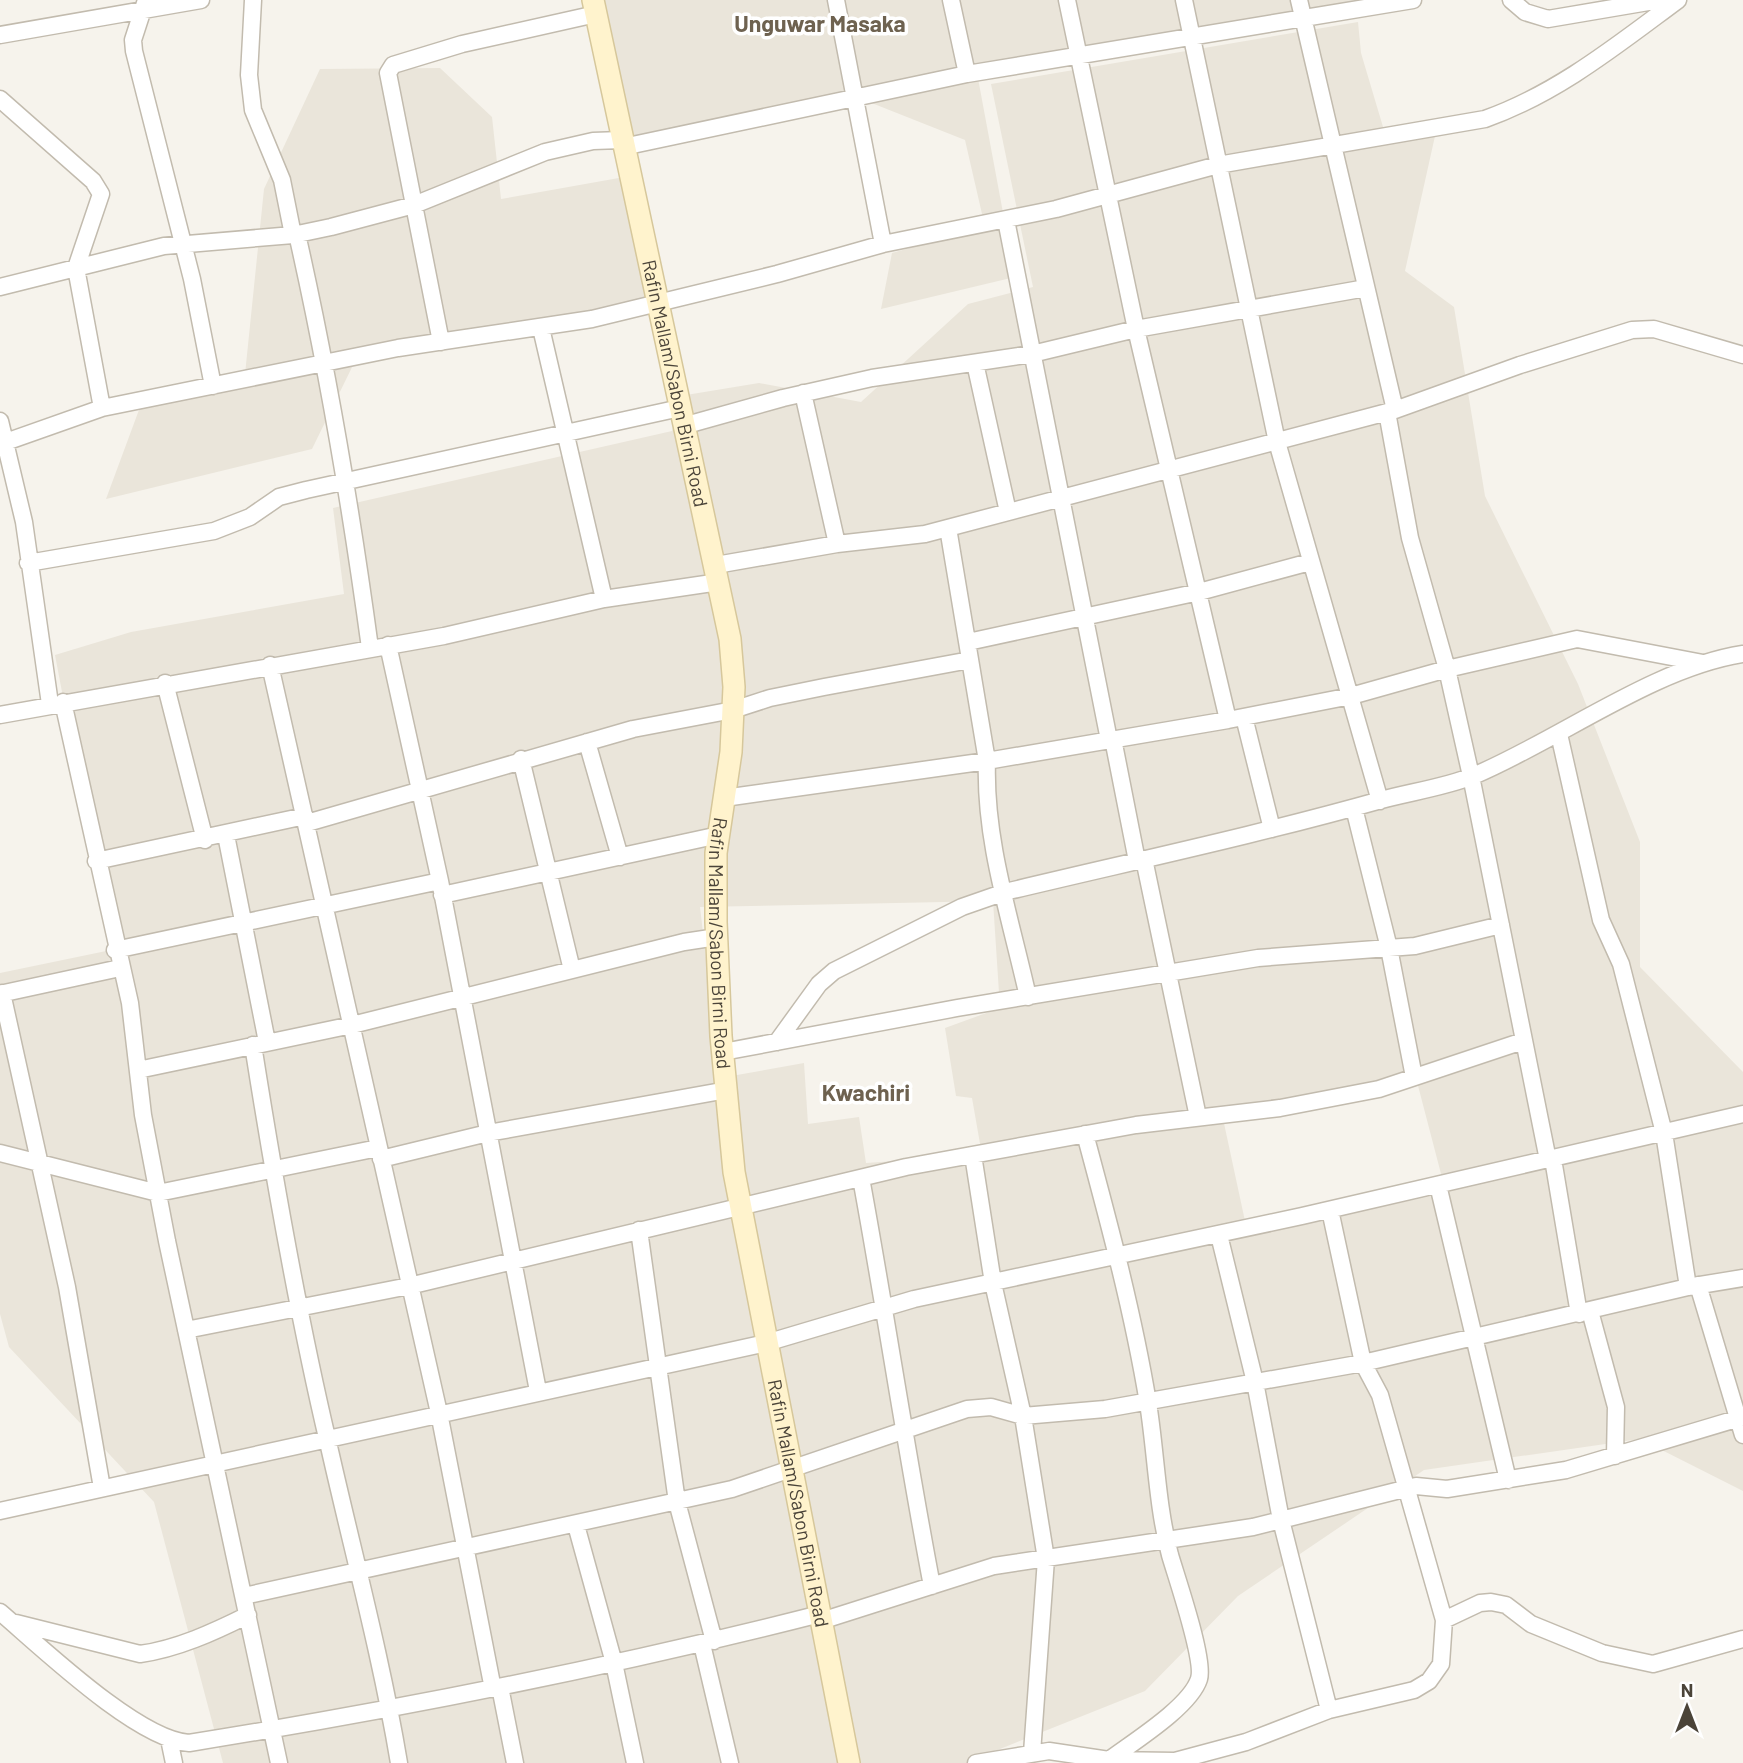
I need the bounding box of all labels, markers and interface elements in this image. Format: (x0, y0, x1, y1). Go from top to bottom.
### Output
district label: Unguwar Masaka (734, 9, 906, 37)
street label: Rafin Mallam/Sabon Birni Road (638, 257, 713, 509)
street label: Rafin Mallam/Sabon Birni Road (705, 816, 736, 1070)
district label: Kwachiri (822, 1078, 910, 1106)
street label: Rafin Mallam/Sabon Birni Road (764, 1377, 834, 1629)
north arrow (1652, 1672, 1722, 1742)
text: N (1681, 1678, 1693, 1701)

